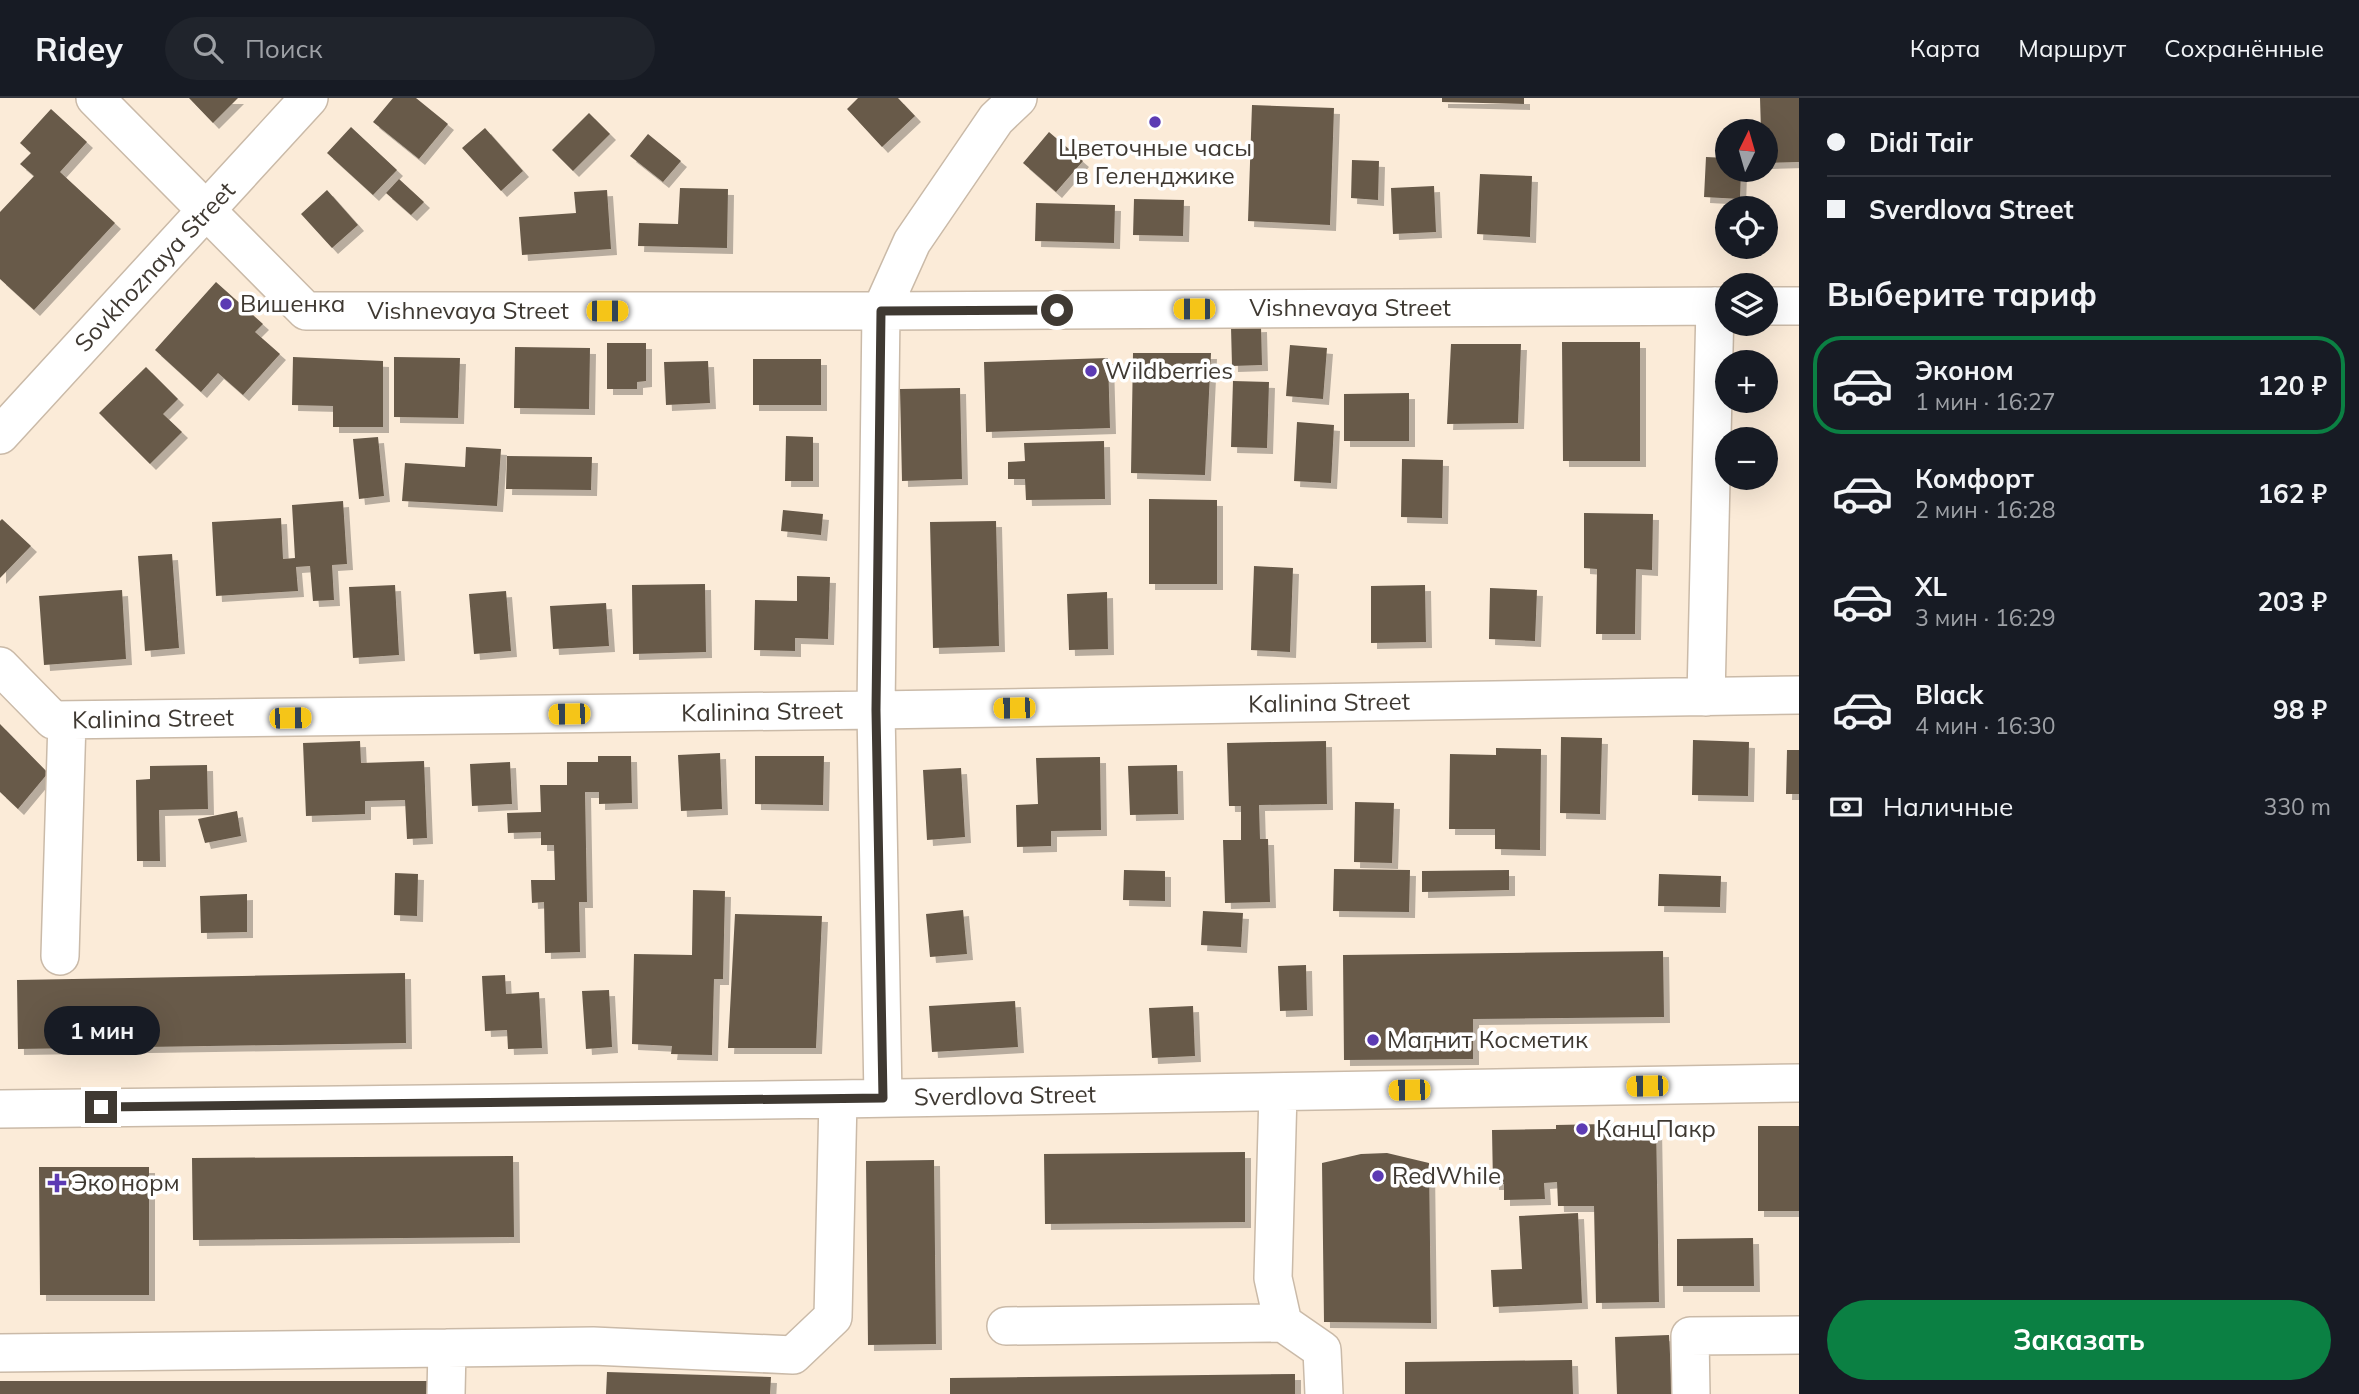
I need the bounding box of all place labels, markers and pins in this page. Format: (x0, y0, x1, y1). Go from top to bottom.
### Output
marker: Цветочные часы в Геленджике (1147, 114, 1163, 130)
place label: Цветочные часы в Геленджике (1058, 132, 1252, 190)
place label: Вишенка (240, 288, 345, 318)
marker: Вишенка (218, 296, 234, 312)
place label: Wildberries (1105, 355, 1233, 385)
marker: Wildberries (1083, 363, 1099, 379)
place label: Магнит Косметик (1387, 1024, 1588, 1054)
marker: Магнит Косметик (1365, 1032, 1381, 1048)
place label: КанцПакр (1596, 1113, 1716, 1143)
marker: КанцПакр (1574, 1121, 1590, 1137)
place label: RedWhile (1392, 1160, 1501, 1190)
place label: Эко норм (71, 1167, 180, 1197)
marker: RedWhile (1370, 1168, 1386, 1184)
marker: Эко норм (49, 1175, 65, 1191)

